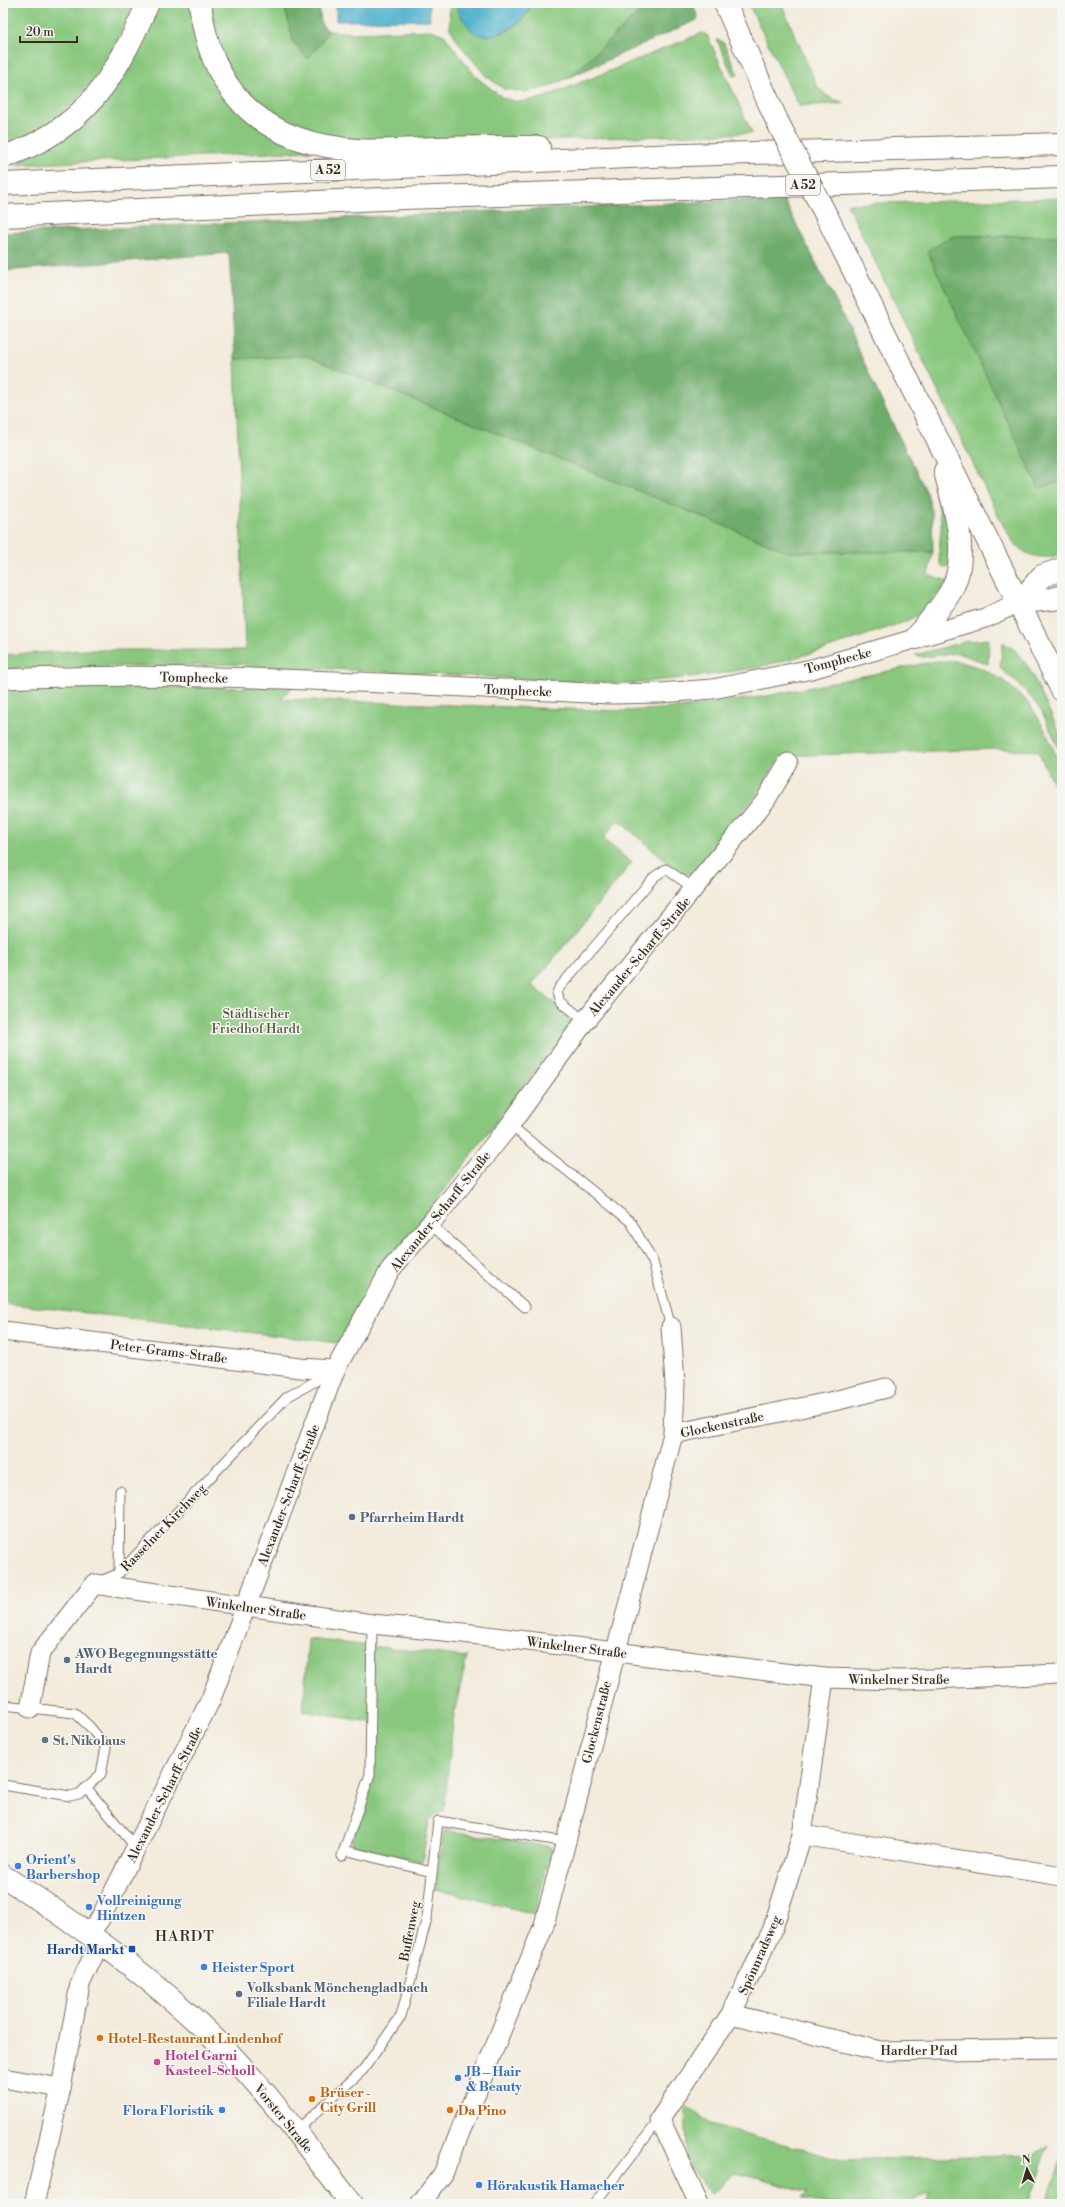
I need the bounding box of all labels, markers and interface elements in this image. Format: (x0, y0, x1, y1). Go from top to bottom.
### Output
scale bar (20, 18, 77, 44)
text: 20 m (26, 25, 54, 40)
road number: A 52 (311, 160, 345, 180)
road number: A 52 (786, 175, 820, 195)
street label: Tomphecke (803, 644, 874, 678)
street label: Tomphecke (160, 669, 229, 687)
street label: Tomphecke (484, 682, 553, 700)
street label: Alexander-Scharff-Straße (585, 893, 695, 1020)
park label: Städtischer Friedhof Hardt (211, 1006, 301, 1037)
street label: Alexander-Scharff-Straße (386, 1148, 495, 1276)
street label: Peter-Grams-Straße (109, 1337, 229, 1367)
street label: Glockenstraße (679, 1408, 766, 1442)
street label: Alexander-Scharff-Straße (254, 1422, 324, 1570)
street label: Rasselner Kirchweg (118, 1480, 210, 1575)
place label: Pfarrheim Hardt (360, 1510, 464, 1526)
marker: Pfarrheim Hardt (347, 1512, 357, 1522)
street label: Winkelner Straße (204, 1594, 307, 1624)
street label: Winkelner Straße (525, 1634, 628, 1662)
place label: AWO Begegnungsstätte Hardt (74, 1646, 217, 1677)
marker: AWO Begegnungsstätte Hardt (62, 1655, 72, 1665)
street label: Winkelner Straße (847, 1672, 950, 1688)
street label: Glockenstraße (579, 1679, 615, 1765)
street label: Alexander-Scharff-Straße (123, 1723, 206, 1866)
place label: St. Nikolaus (53, 1733, 126, 1749)
marker: St. Nikolaus (40, 1735, 50, 1745)
place label: Orient's Barbershop (26, 1852, 100, 1883)
marker: Orient's Barbershop (13, 1861, 23, 1871)
place label: Vollreinigung Hintzen (96, 1893, 182, 1924)
street label: Buffenweg (396, 1899, 424, 1964)
marker: Vollreinigung Hintzen (84, 1902, 94, 1912)
street label: Spönnradsweg (735, 1913, 785, 1998)
district label: HARDT (155, 1927, 215, 1946)
place label: Hardt Markt (47, 1942, 124, 1958)
marker: Hardt Markt (127, 1944, 137, 1954)
place label: Heister Sport (212, 1960, 295, 1976)
marker: Heister Sport (199, 1962, 209, 1972)
place label: Volksbank Mönchengladbach Filiale Hardt (246, 1980, 428, 2011)
marker: Volksbank Mönchengladbach Filiale Hardt (234, 1989, 244, 1999)
place label: Hotel-Restaurant Lindenhof (108, 2031, 283, 2047)
marker: Hotel-Restaurant Lindenhof (95, 2033, 105, 2043)
street label: Hardter Pfad (881, 2043, 958, 2059)
place label: Hotel Garni Kasteel-Scholl (165, 2048, 256, 2079)
marker: Hotel Garni Kasteel-Scholl (152, 2057, 162, 2067)
place label: JB – Hair & Beauty (464, 2064, 522, 2095)
marker: JB – Hair & Beauty (453, 2073, 463, 2083)
street label: Vorster Straße (250, 2080, 316, 2157)
place label: Brüser - City Grill (320, 2085, 377, 2116)
marker: Brüser - City Grill (307, 2094, 317, 2104)
place label: Flora Floristik (123, 2103, 215, 2119)
place label: Da Pino (458, 2103, 507, 2119)
marker: Flora Floristik (217, 2105, 227, 2115)
marker: Da Pino (445, 2105, 455, 2115)
north arrow (1007, 2149, 1047, 2189)
text: N (1021, 2153, 1031, 2167)
place label: Hörakustik Hamacher (487, 2178, 625, 2194)
marker: Hörakustik Hamacher (474, 2180, 484, 2190)

